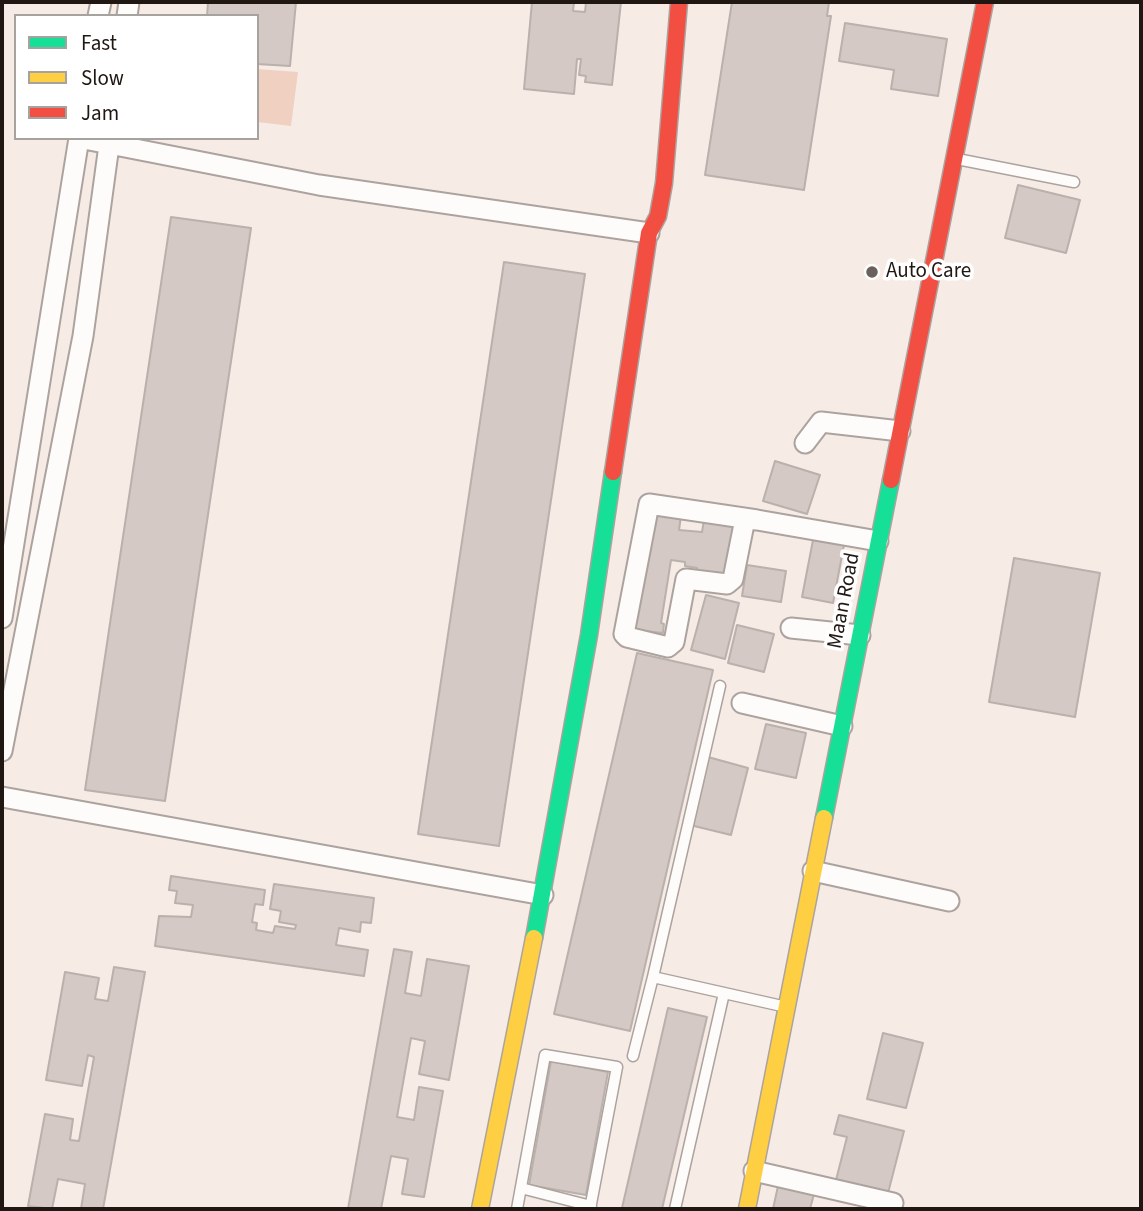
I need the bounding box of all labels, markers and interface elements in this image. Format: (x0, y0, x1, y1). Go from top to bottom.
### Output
legend (14, 14, 259, 140)
text: Fast (81, 28, 117, 58)
text: Slow (81, 63, 124, 93)
text: Jam (81, 98, 119, 128)
place label: Auto Care (886, 259, 971, 285)
marker: Auto Care (864, 264, 880, 280)
street label: Maan Road (823, 551, 867, 651)

